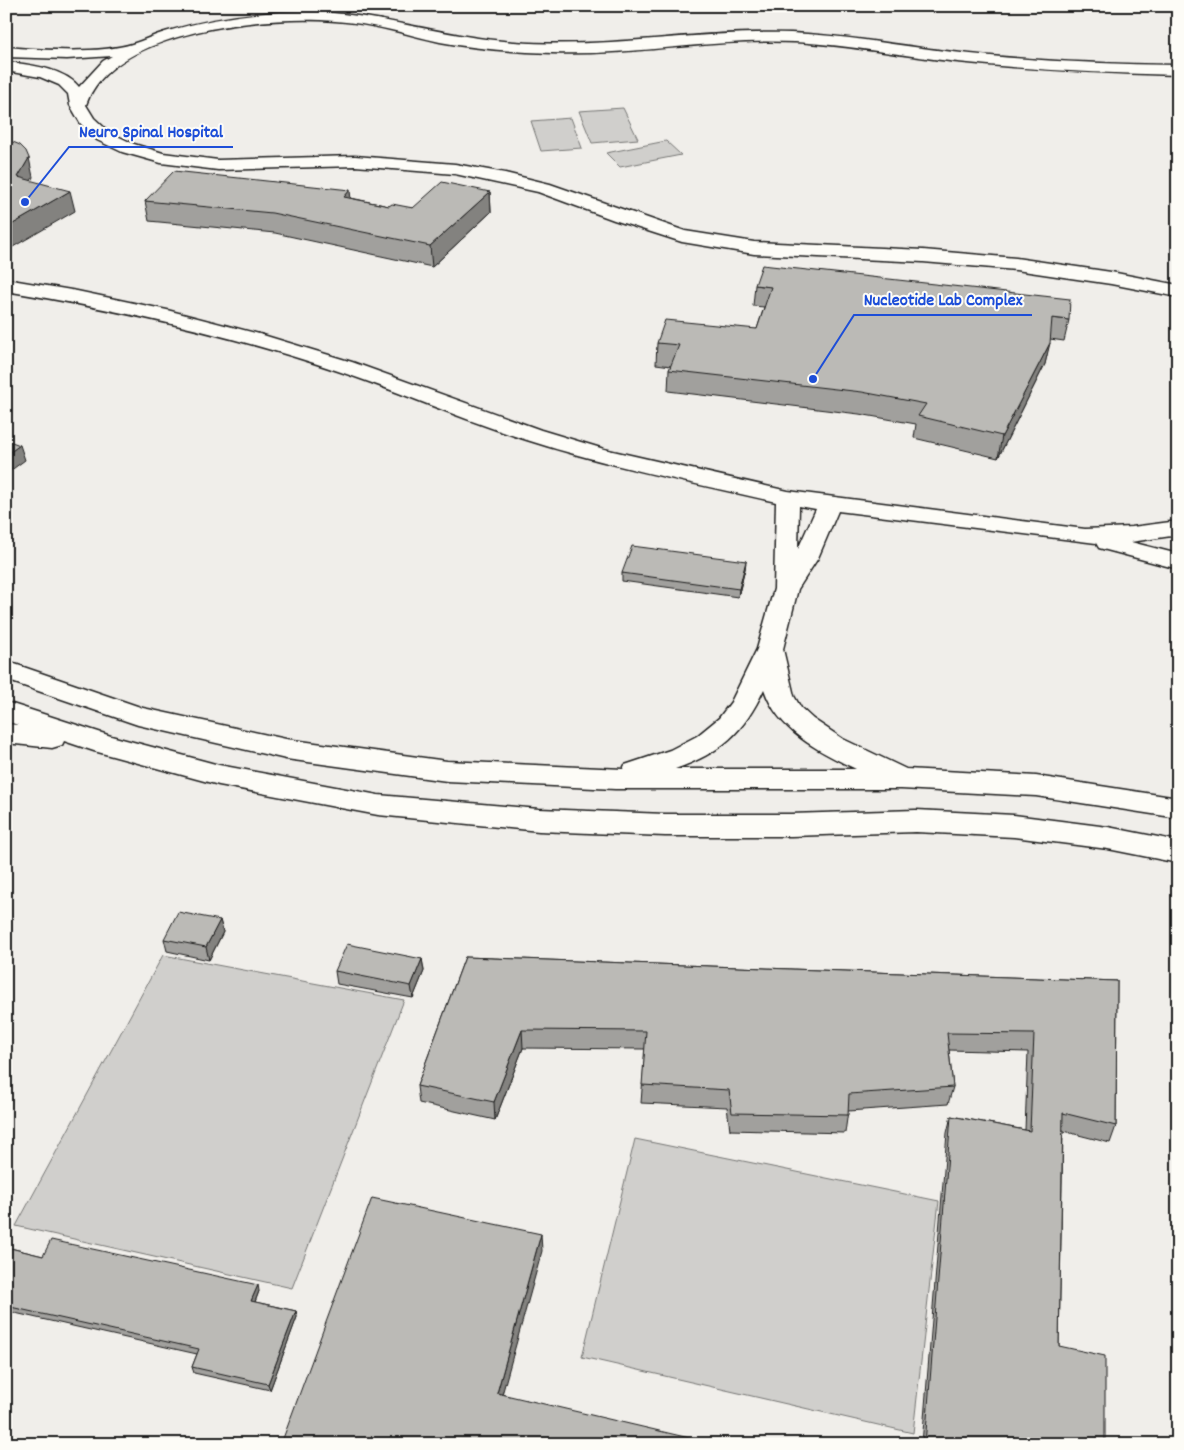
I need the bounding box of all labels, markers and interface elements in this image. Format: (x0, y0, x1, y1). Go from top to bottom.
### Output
callout: Neuro Spinal Hospital (69, 114, 233, 147)
text: Neuro Spinal Hospital (79, 121, 224, 146)
callout: Nucleotide Lab Complex (854, 282, 1032, 315)
text: Nucleotide Lab Complex (864, 289, 1023, 314)

